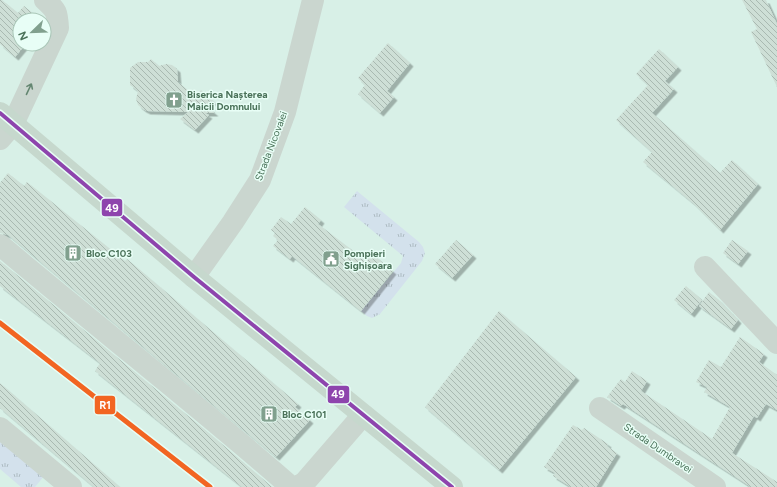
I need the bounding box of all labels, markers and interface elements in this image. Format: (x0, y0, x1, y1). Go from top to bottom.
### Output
north arrow (12, 12, 52, 52)
text: N (16, 29, 31, 42)
one-way arrow (26, 83, 33, 95)
place label: Biserica Nașterea Maicii Domnului (187, 88, 268, 113)
church icon: Biserica Nașterea Maicii Domnului (164, 90, 184, 110)
street label: Strada Nicovalei (252, 110, 290, 182)
line badge: 49 (101, 198, 123, 217)
text: 49 (105, 202, 119, 215)
building icon: Bloc C103 (63, 243, 83, 263)
place label: Bloc C103 (86, 247, 132, 260)
place label: Pompieri Sighișoara (344, 247, 392, 272)
public building icon: Pompieri Sighișoara (321, 249, 341, 269)
line badge: 49 (327, 385, 350, 404)
text: 49 (331, 388, 345, 401)
line badge: R1 (94, 395, 116, 415)
text: R1 (99, 399, 111, 412)
building icon: Bloc C101 (259, 404, 279, 424)
place label: Bloc C101 (282, 408, 326, 421)
street label: Strada Dumbravei (621, 420, 695, 476)

